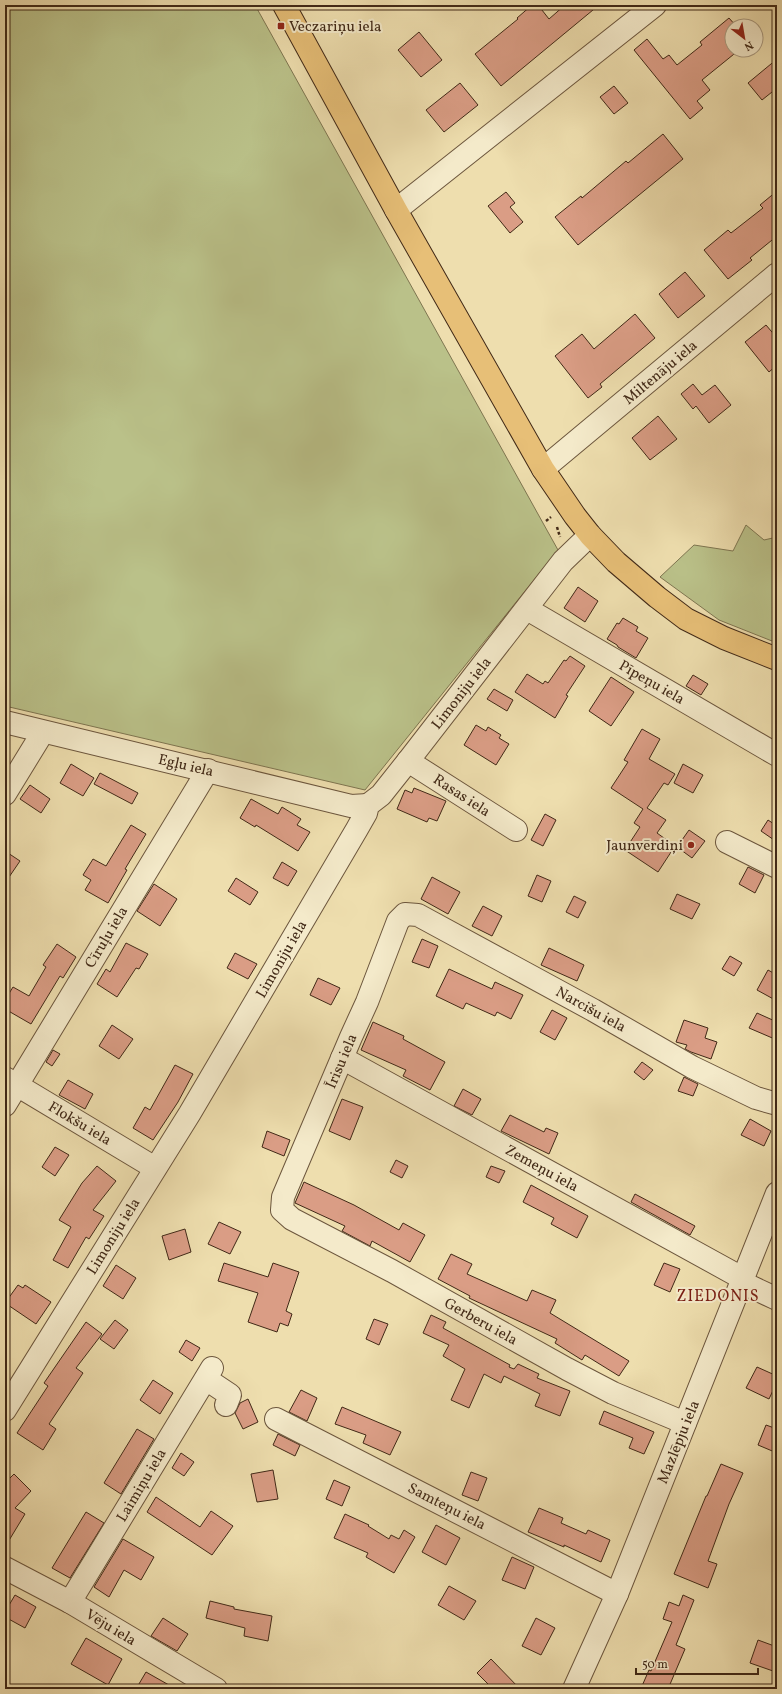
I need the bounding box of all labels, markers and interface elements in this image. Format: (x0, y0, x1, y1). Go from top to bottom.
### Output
place label: Veczariņu iela (289, 17, 381, 38)
north arrow (724, 18, 764, 58)
marker: Veczariņu iela (276, 21, 286, 31)
text: N (741, 37, 756, 54)
street label: Miltenāju iela (619, 336, 703, 410)
street label: Limoniju iela (427, 653, 497, 735)
street label: Pīpeņu iela (614, 656, 688, 711)
street label: Egļu iela (156, 750, 215, 783)
street label: Rasas iela (428, 770, 494, 823)
place label: Jaunvērdiņi (606, 836, 683, 857)
marker: Jaunvērdiņi (686, 840, 696, 850)
street label: Cīruļu iela (81, 903, 134, 973)
street label: Limoniju iela (252, 917, 313, 1003)
street label: Narcišu iela (551, 982, 629, 1038)
street label: Īrisu iela (321, 1031, 363, 1092)
street label: Flokšu iela (44, 1097, 115, 1151)
street label: Zemeņu iela (501, 1141, 582, 1198)
street label: Limoniju iela (82, 1194, 146, 1279)
district label: ZIEDONIS (676, 1286, 760, 1308)
street label: Gerberu iela (440, 1293, 521, 1351)
street label: Mazlēpju iela (653, 1398, 706, 1487)
street label: Laimiņu iela (112, 1445, 172, 1526)
street label: Samteņu iela (404, 1479, 489, 1536)
street label: Vēju iela (81, 1605, 140, 1652)
scale bar (636, 1650, 758, 1676)
text: 50 m (642, 1657, 668, 1673)

